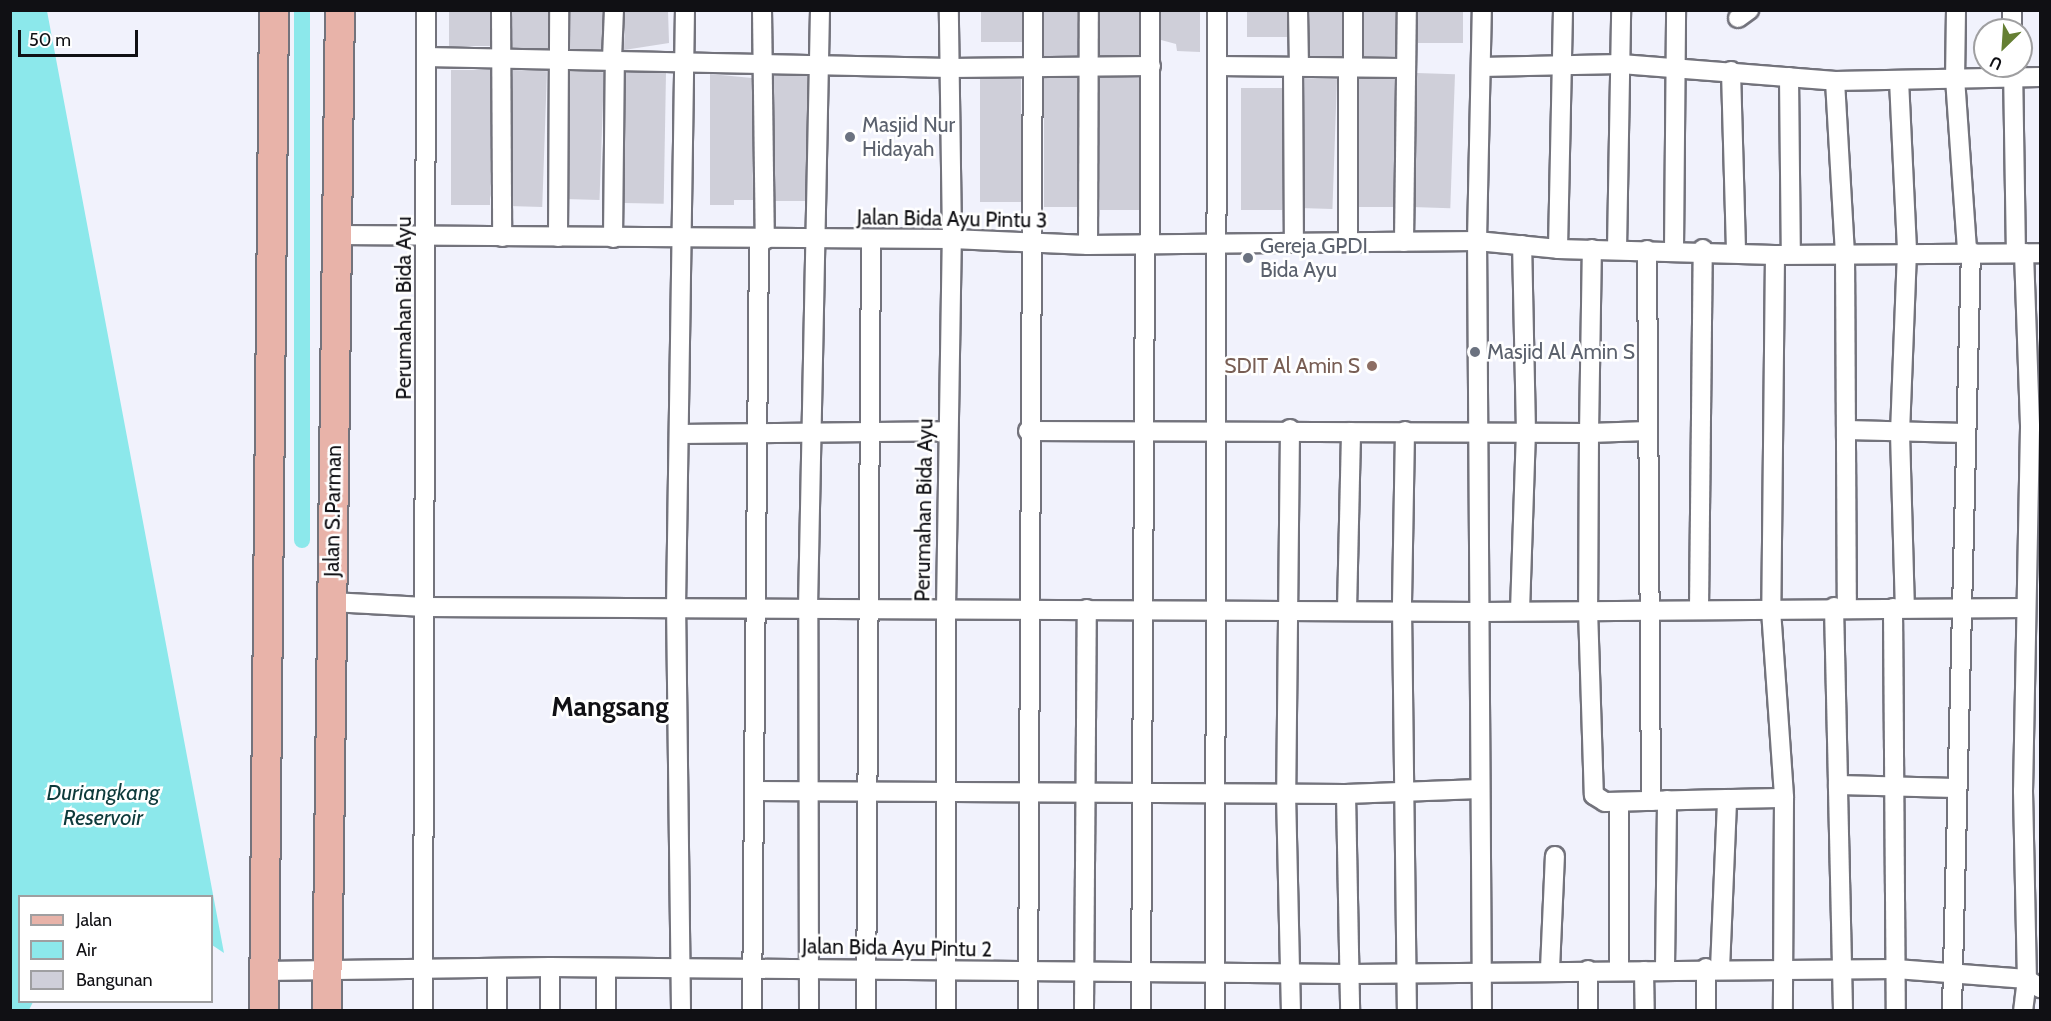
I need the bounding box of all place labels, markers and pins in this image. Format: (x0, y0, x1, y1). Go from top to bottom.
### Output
place label: Masjid Nur Hidayah (862, 112, 955, 162)
marker: Masjid Nur Hidayah (843, 130, 857, 144)
place label: Gereja GPDI Bida Ayu (1260, 233, 1368, 283)
marker: Gereja GPDI Bida Ayu (1241, 251, 1255, 265)
place label: Masjid Al Amin S (1487, 339, 1635, 365)
marker: Masjid Al Amin S (1468, 345, 1482, 359)
place label: SDIT Al Amin S (1224, 353, 1360, 379)
marker: SDIT Al Amin S (1365, 359, 1379, 373)

